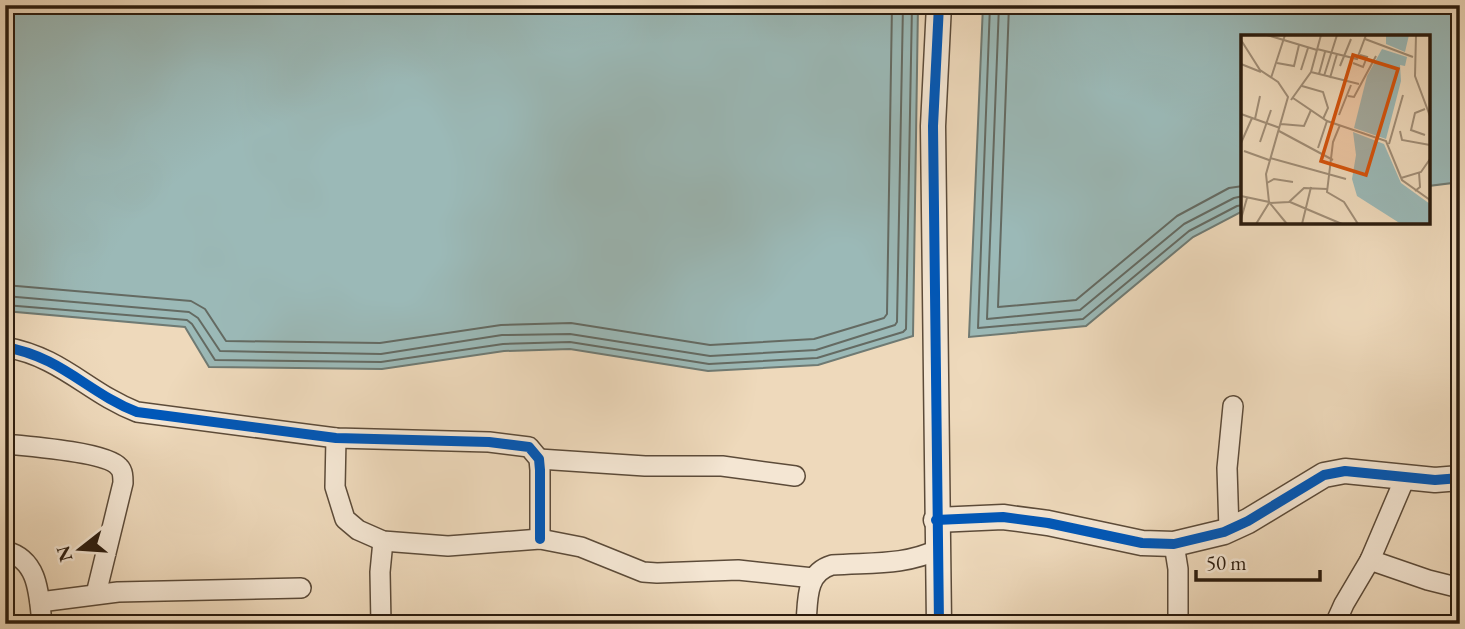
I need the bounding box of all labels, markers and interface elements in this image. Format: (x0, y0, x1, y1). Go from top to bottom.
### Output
inset map (1241, 35, 1430, 224)
north arrow (46, 514, 116, 584)
scale bar (1196, 538, 1320, 582)
text: N (50, 542, 78, 565)
text: 50 m (1206, 549, 1247, 576)

